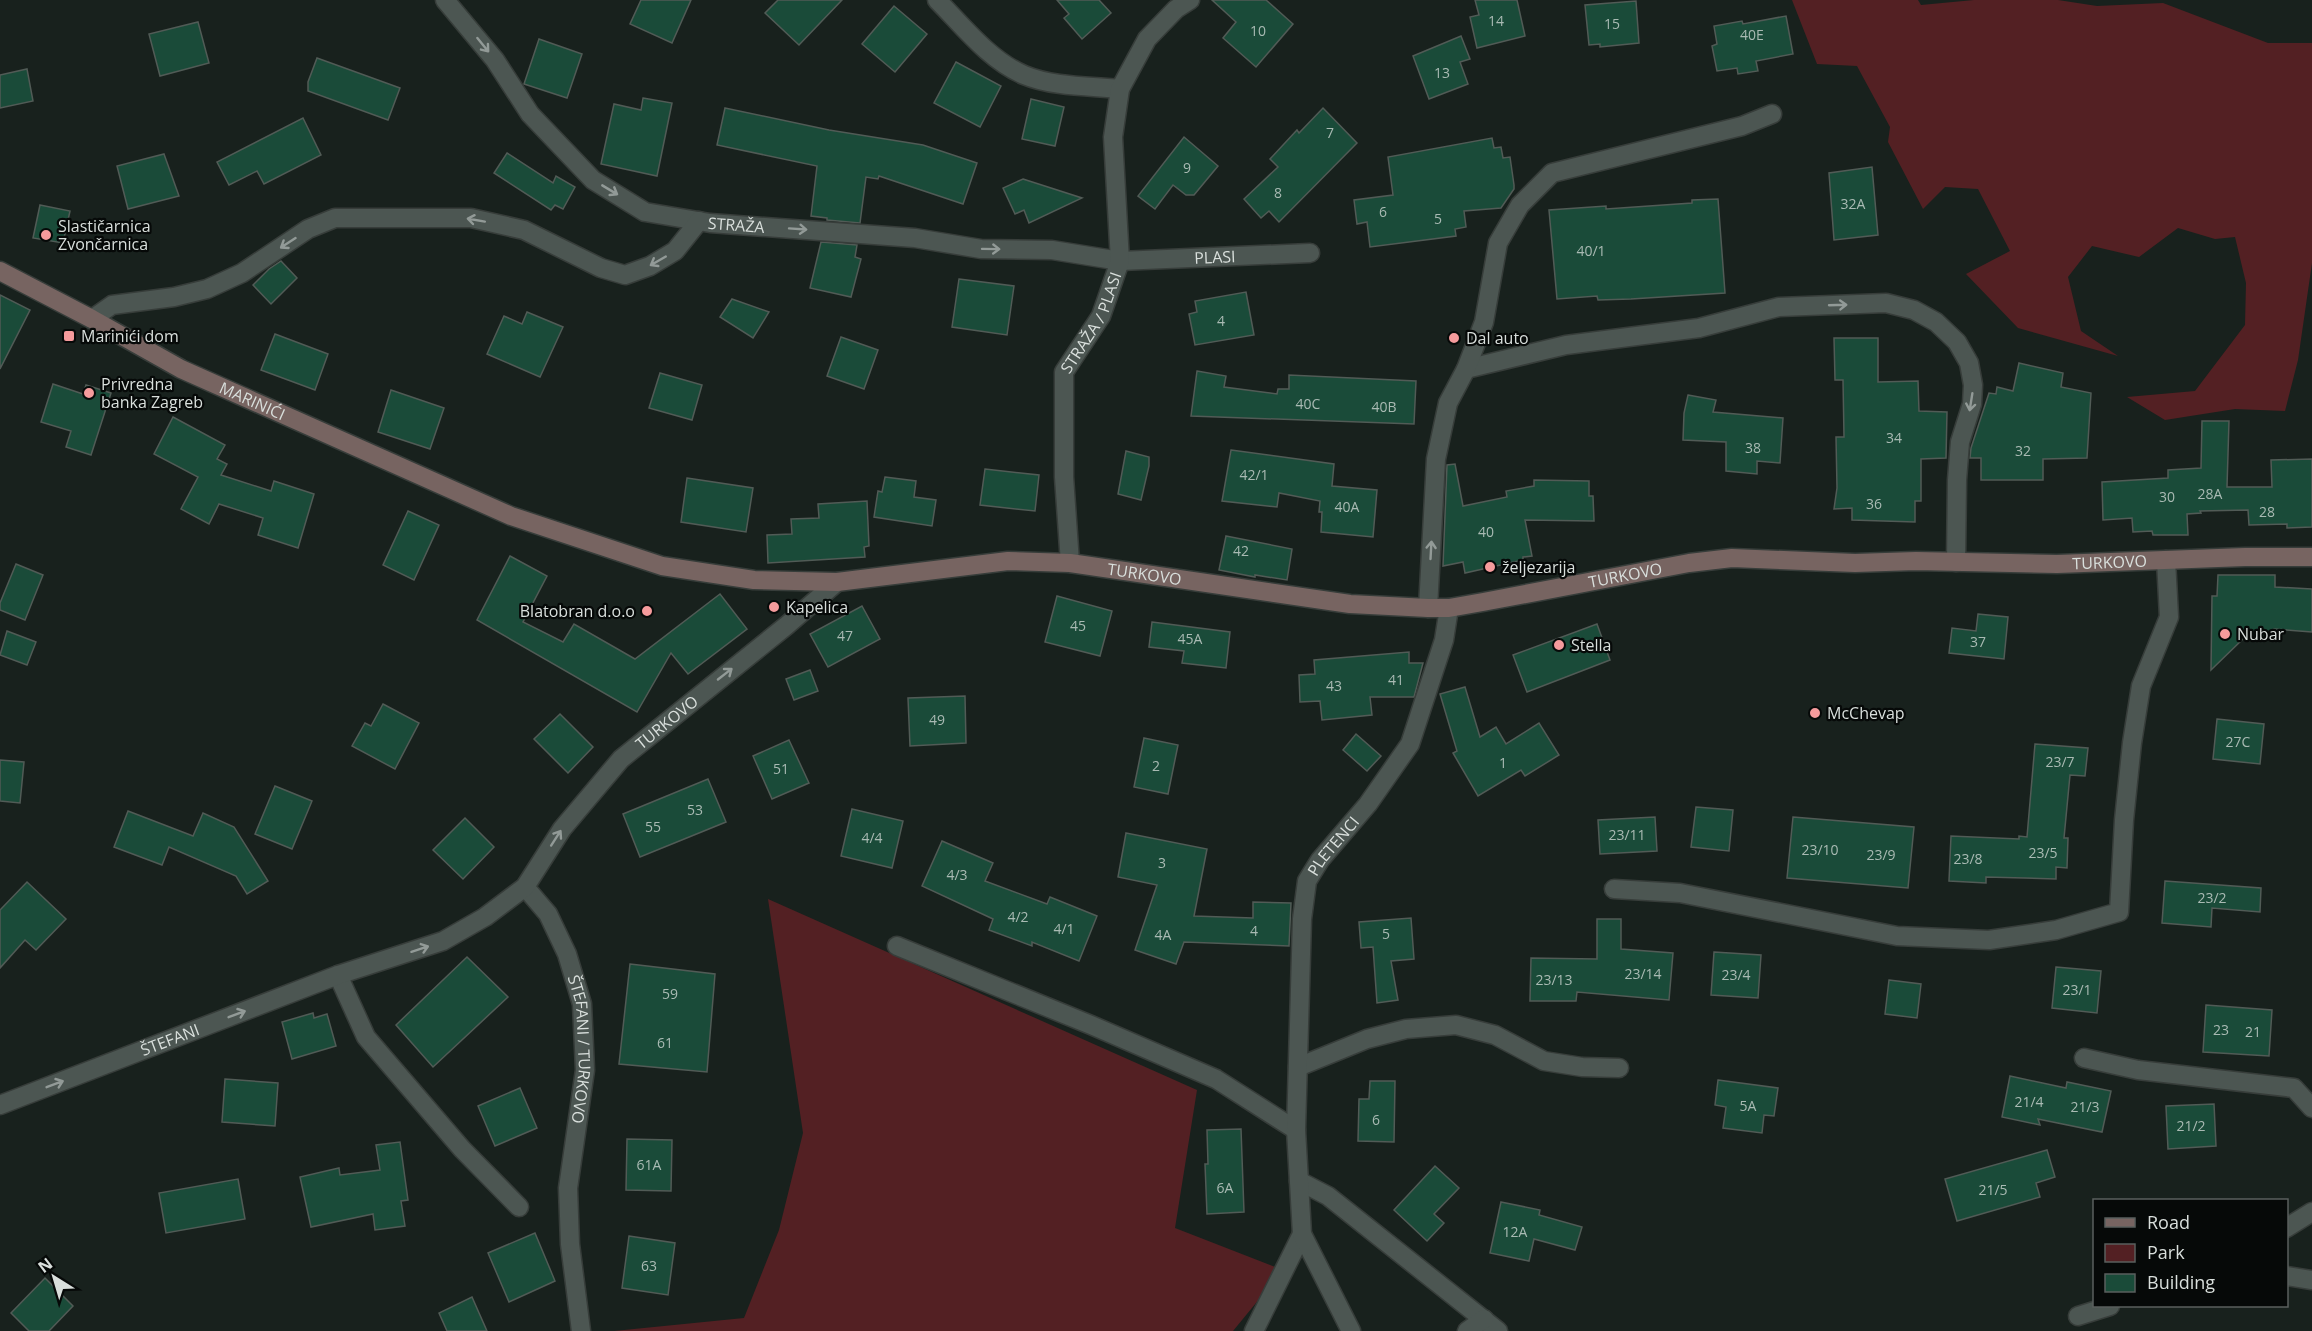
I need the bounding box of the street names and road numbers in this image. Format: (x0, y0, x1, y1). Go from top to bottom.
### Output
street label: STRAŽA (707, 212, 766, 238)
street label: PLASI (1194, 245, 1236, 269)
street label: STRAŽA / PLASI (1055, 269, 1126, 378)
street label: MARINIĆI (216, 377, 289, 425)
street label: TURKOVO (2072, 550, 2147, 574)
street label: TURKOVO (1587, 557, 1664, 593)
street label: TURKOVO (1106, 558, 1183, 590)
street label: TURKOVO (631, 690, 703, 754)
street label: PLETENCI (1302, 811, 1364, 880)
street label: ŠTEFANI / TURKOVO (563, 972, 596, 1125)
street label: ŠTEFANI (137, 1018, 202, 1061)

